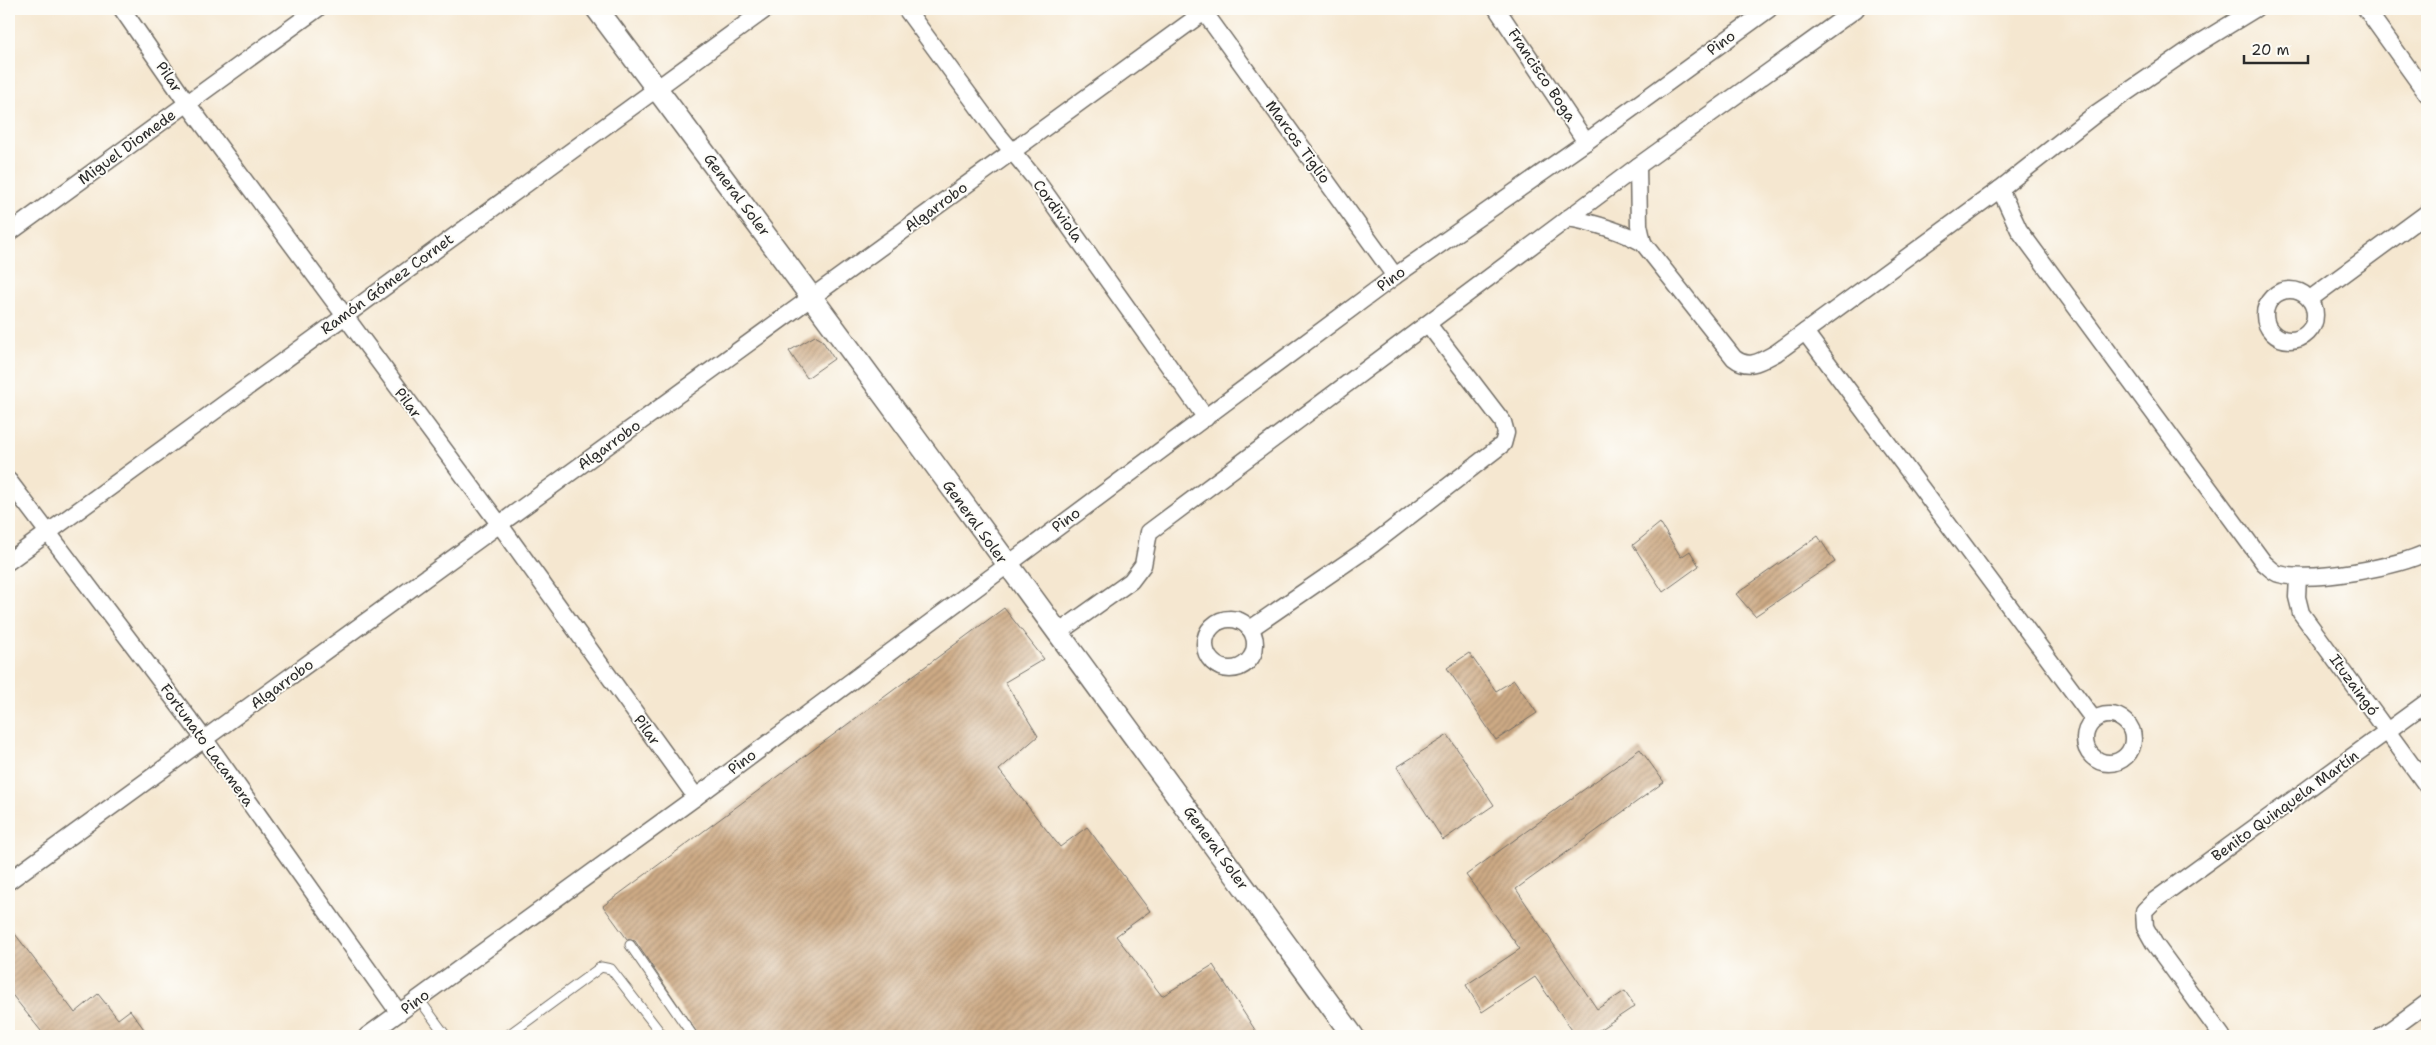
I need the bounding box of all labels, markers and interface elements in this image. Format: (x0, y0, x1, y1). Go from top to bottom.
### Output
street label: Francisco Boga (1503, 25, 1581, 126)
street label: Pino (1703, 26, 1739, 60)
scale bar (2244, 32, 2307, 64)
text: 20 m (2251, 40, 2290, 60)
street label: Pilar (151, 58, 187, 96)
street label: Marcos Tiglio (1261, 96, 1335, 188)
street label: Miguel Diomede (74, 105, 180, 189)
street label: General Soler (699, 149, 775, 241)
street label: Cordiviola (1029, 176, 1088, 247)
street label: Algarrobo (900, 177, 972, 237)
street label: Ramón Gómez Cornet (317, 229, 457, 339)
street label: Pino (1373, 262, 1409, 296)
street label: Pilar (390, 384, 426, 422)
street label: Algarrobo (573, 415, 645, 475)
street label: General Soler (938, 476, 1012, 568)
street label: Pino (1048, 503, 1084, 537)
street label: Ituzaingó (2325, 650, 2383, 720)
street label: Algarrobo (246, 654, 318, 714)
street label: Fortunato Lacamera (156, 680, 259, 811)
street label: Pilar (629, 711, 665, 749)
street label: Pino (724, 745, 760, 779)
street label: Benito Quinquela Martín (2207, 746, 2363, 866)
street label: General Soler (1179, 802, 1253, 894)
street label: Pino (397, 985, 433, 1019)

